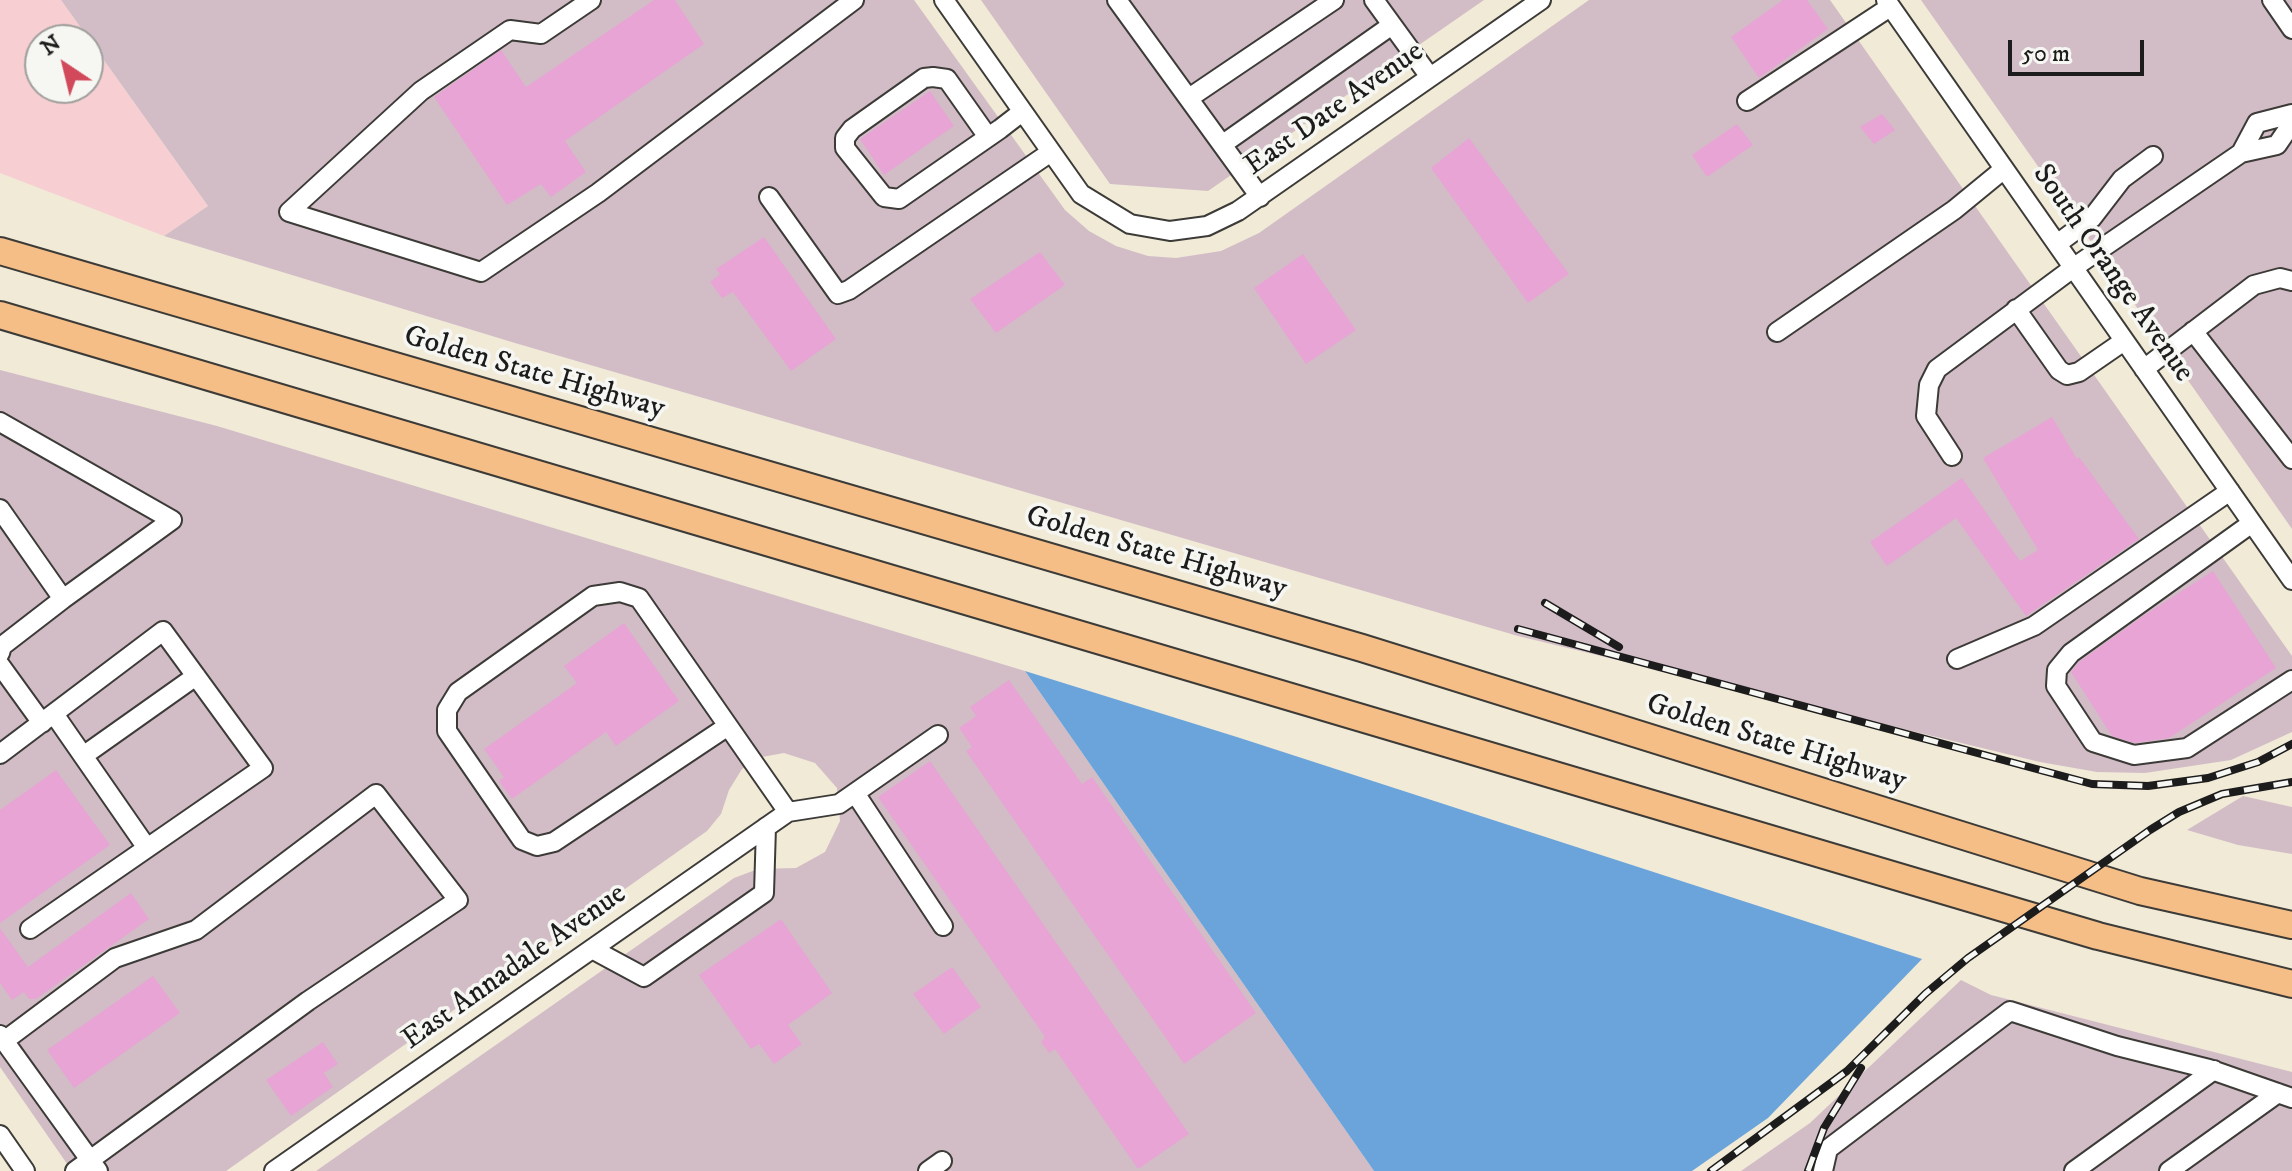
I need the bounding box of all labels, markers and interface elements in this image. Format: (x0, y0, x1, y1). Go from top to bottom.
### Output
north arrow (24, 24, 104, 104)
scale bar (2012, 24, 2148, 74)
text: N (36, 29, 66, 62)
street label: East Date Avenue (1239, 35, 1431, 185)
text: 50 m (2022, 39, 2070, 69)
street label: South Orange Avenue (2023, 158, 2201, 390)
street label: Golden State Highway (399, 320, 669, 428)
street label: Golden State Highway (1021, 500, 1291, 608)
street label: Golden State Highway (1642, 687, 1910, 801)
street label: East Annadale Avenue (396, 877, 634, 1059)

